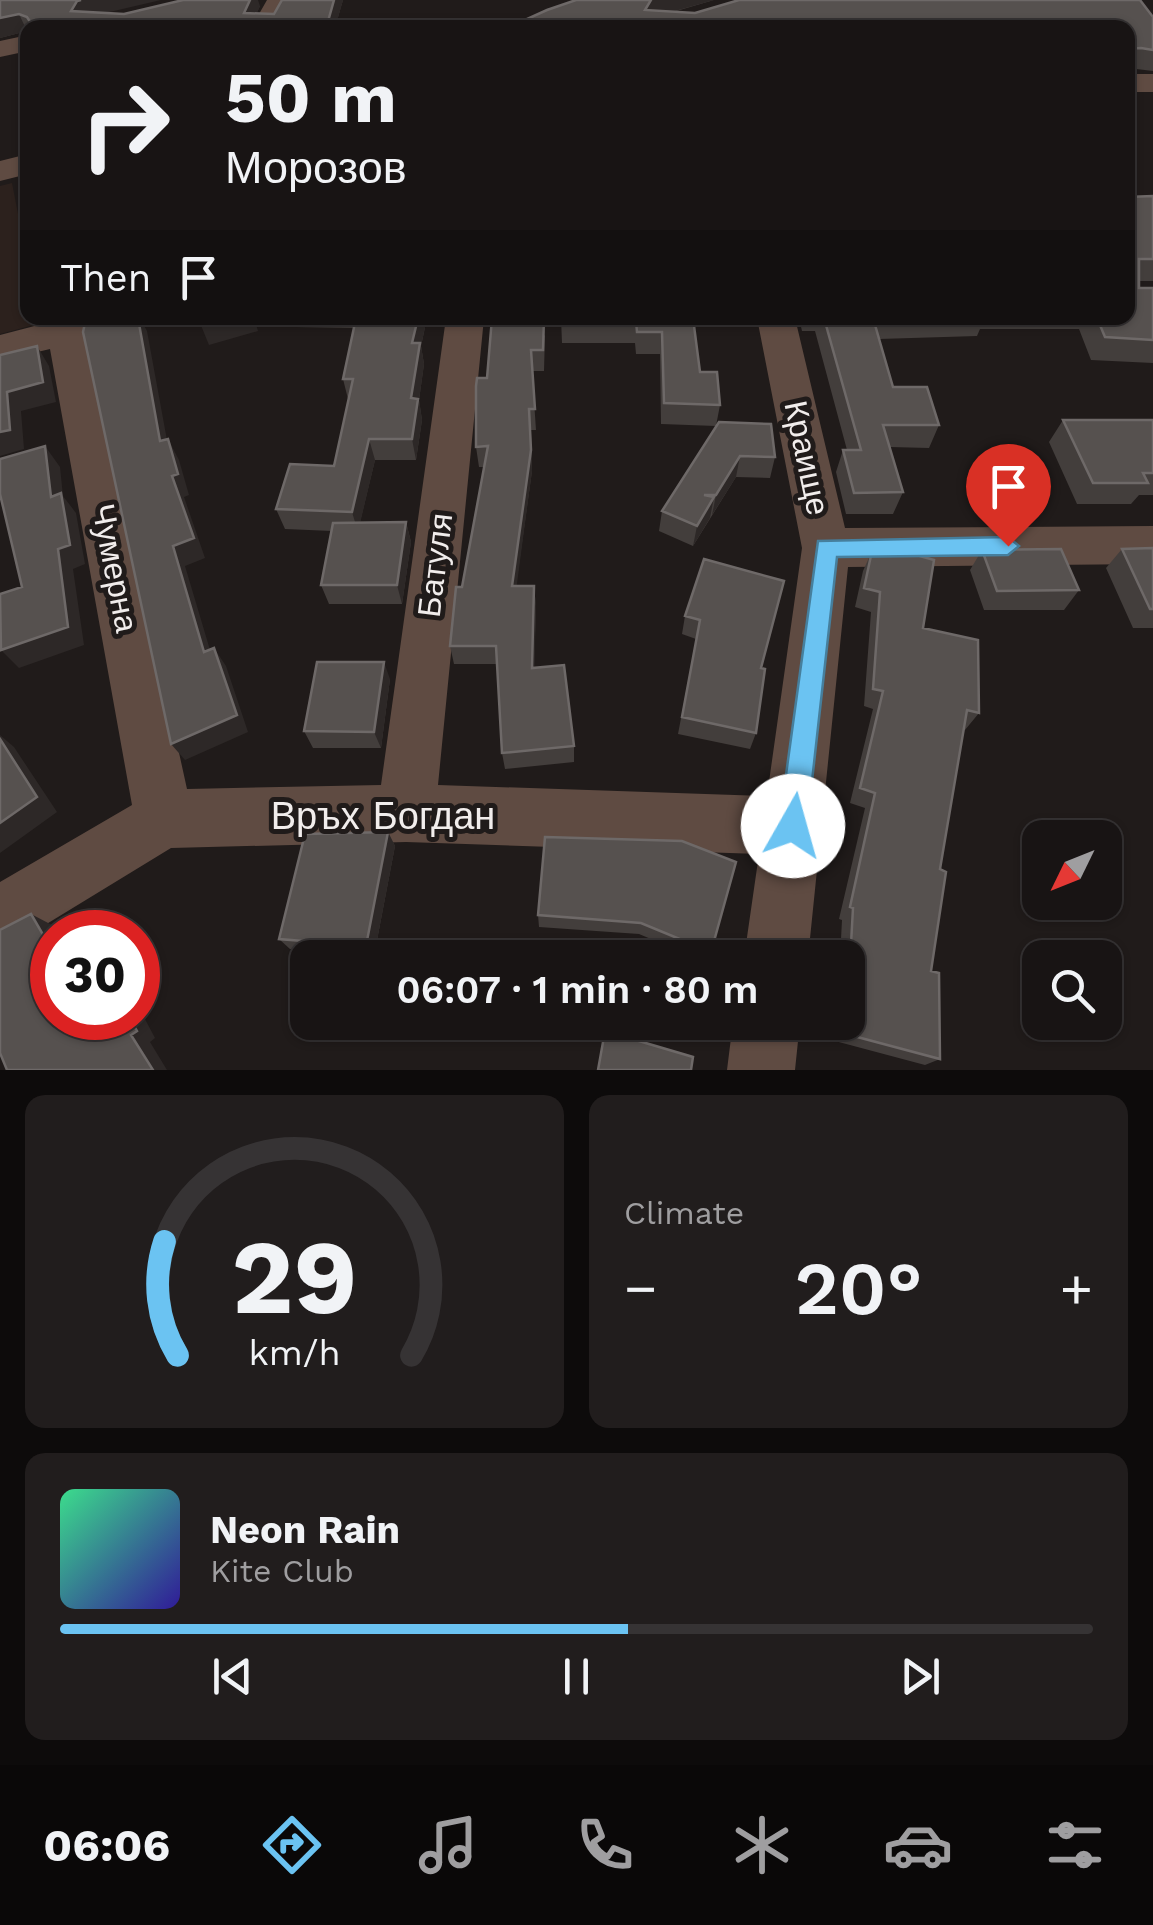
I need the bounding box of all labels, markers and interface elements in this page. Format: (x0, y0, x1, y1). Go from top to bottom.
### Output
text: 50 m (225, 57, 397, 139)
icon: right (60, 60, 190, 190)
text: Морозов (225, 141, 407, 194)
icon: arrive (171, 250, 226, 305)
text: Then (60, 256, 151, 300)
street label: Краище (776, 397, 838, 519)
pin (966, 444, 1051, 547)
icon: arrive (981, 459, 1036, 514)
street label: Чумерна (84, 501, 146, 636)
street label: Батуля (410, 511, 460, 619)
position arrow (741, 774, 845, 878)
street label: Връх Богдан (271, 794, 495, 838)
north arrow (1022, 820, 1122, 920)
map controls (1022, 820, 1122, 1040)
speed limit sign: 30 (30, 910, 160, 1040)
button: search (1022, 940, 1122, 1040)
text: 06:07 · 1 min · 80 m (396, 968, 759, 1012)
text: Climate (624, 1194, 744, 1232)
text: 29 (231, 1216, 358, 1338)
text: 20° (794, 1244, 923, 1332)
text: − (624, 1256, 657, 1320)
text: + (1060, 1256, 1093, 1320)
text: km/h (248, 1332, 341, 1374)
text: Neon Rain (210, 1508, 400, 1552)
text: Kite Club (210, 1552, 354, 1590)
icon: previous (205, 1649, 260, 1704)
icon: pause (549, 1649, 604, 1704)
icon: next (893, 1649, 948, 1704)
icon: directions (257, 1810, 327, 1880)
icon: music (413, 1810, 483, 1880)
icon: phone (570, 1810, 640, 1880)
icon: climate (727, 1810, 797, 1880)
icon: car (883, 1810, 953, 1880)
icon: filters (1040, 1810, 1110, 1880)
text: 06:06 (43, 1819, 170, 1872)

